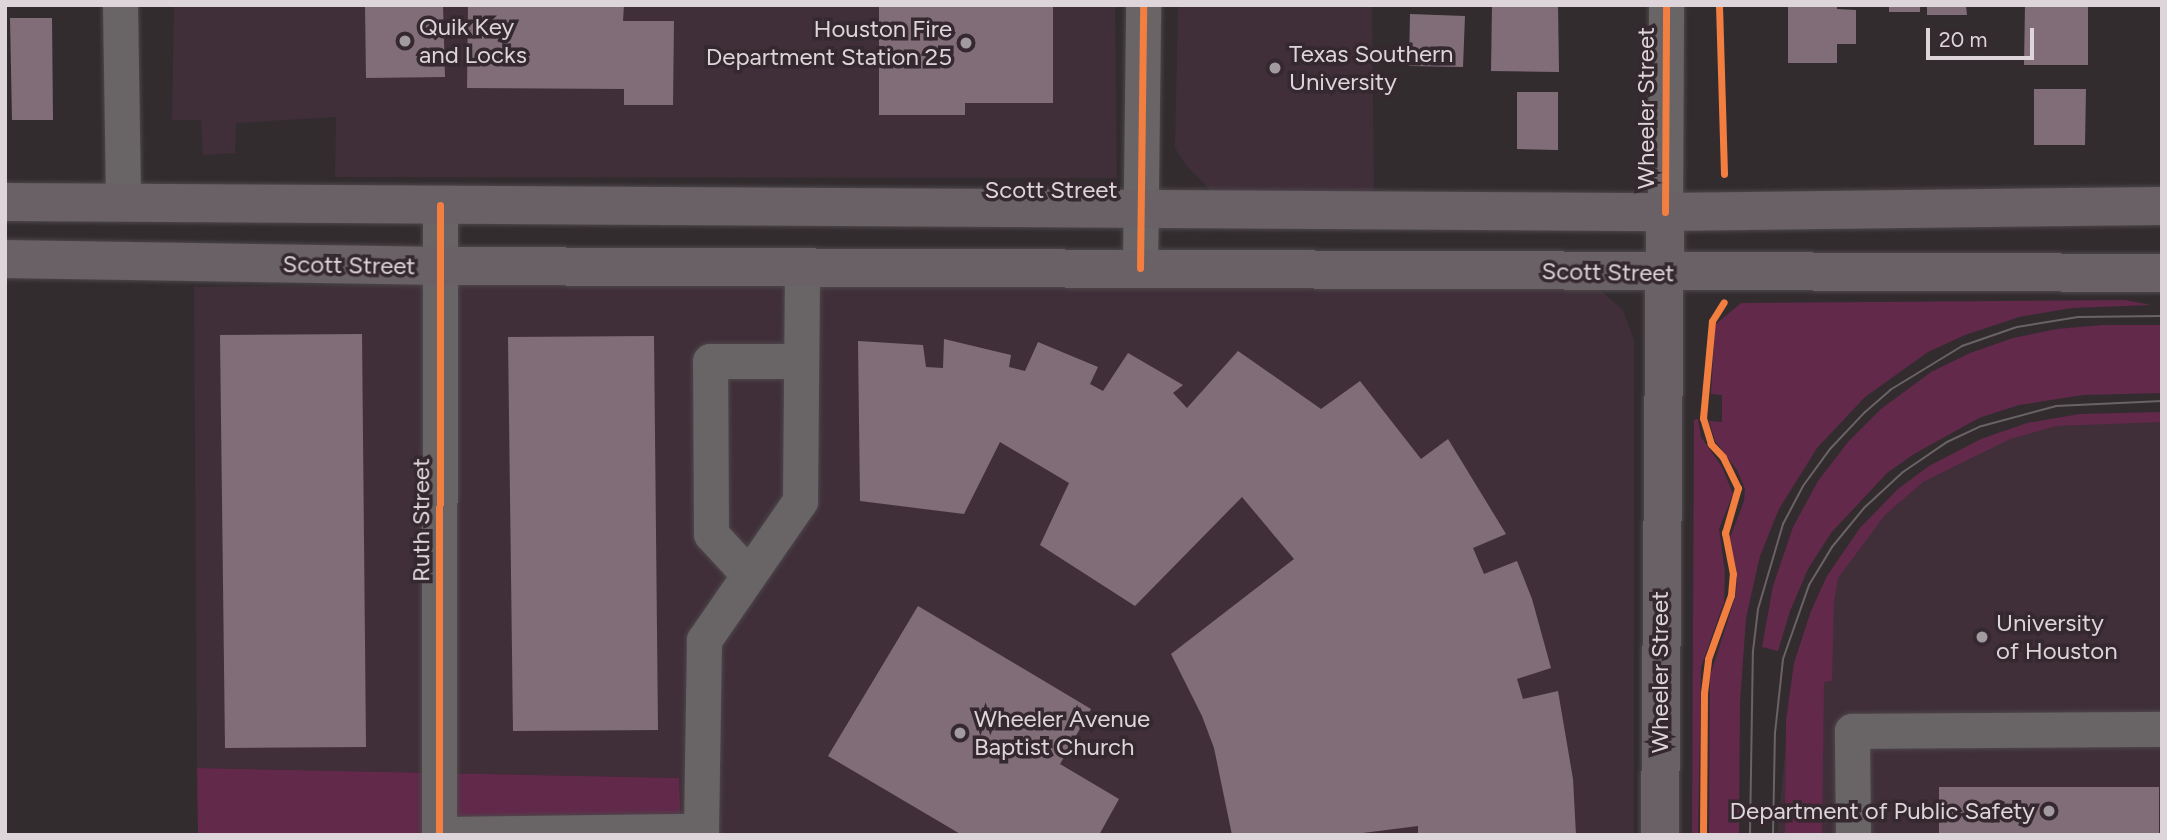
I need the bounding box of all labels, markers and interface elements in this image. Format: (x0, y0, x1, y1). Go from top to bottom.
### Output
place label: Quik Key and Locks (419, 13, 527, 69)
scale bar (1929, 14, 2038, 58)
place label: Houston Fire Department Station 25 (706, 15, 952, 71)
street label: Wheeler Street (1632, 27, 1660, 189)
text: 20 m (1939, 27, 1987, 52)
marker: Quik Key and Locks (397, 33, 413, 49)
marker: Houston Fire Department Station 25 (958, 35, 974, 51)
place label: Texas Southern University (1289, 40, 1454, 96)
marker: Texas Southern University (1267, 60, 1283, 76)
street label: Scott Street (985, 176, 1117, 204)
street label: Scott Street (282, 249, 416, 281)
street label: Scott Street (1541, 256, 1675, 288)
street label: Ruth Street (407, 458, 435, 582)
street label: Wheeler Street (1646, 591, 1674, 753)
place label: University of Houston (1996, 609, 2118, 665)
marker: University of Houston (1974, 629, 1990, 645)
place label: Wheeler Avenue Baptist Church (974, 705, 1150, 761)
marker: Wheeler Avenue Baptist Church (952, 725, 968, 741)
place label: Department of Public Safety (1730, 797, 2035, 825)
marker: Department of Public Safety (2041, 803, 2057, 819)

